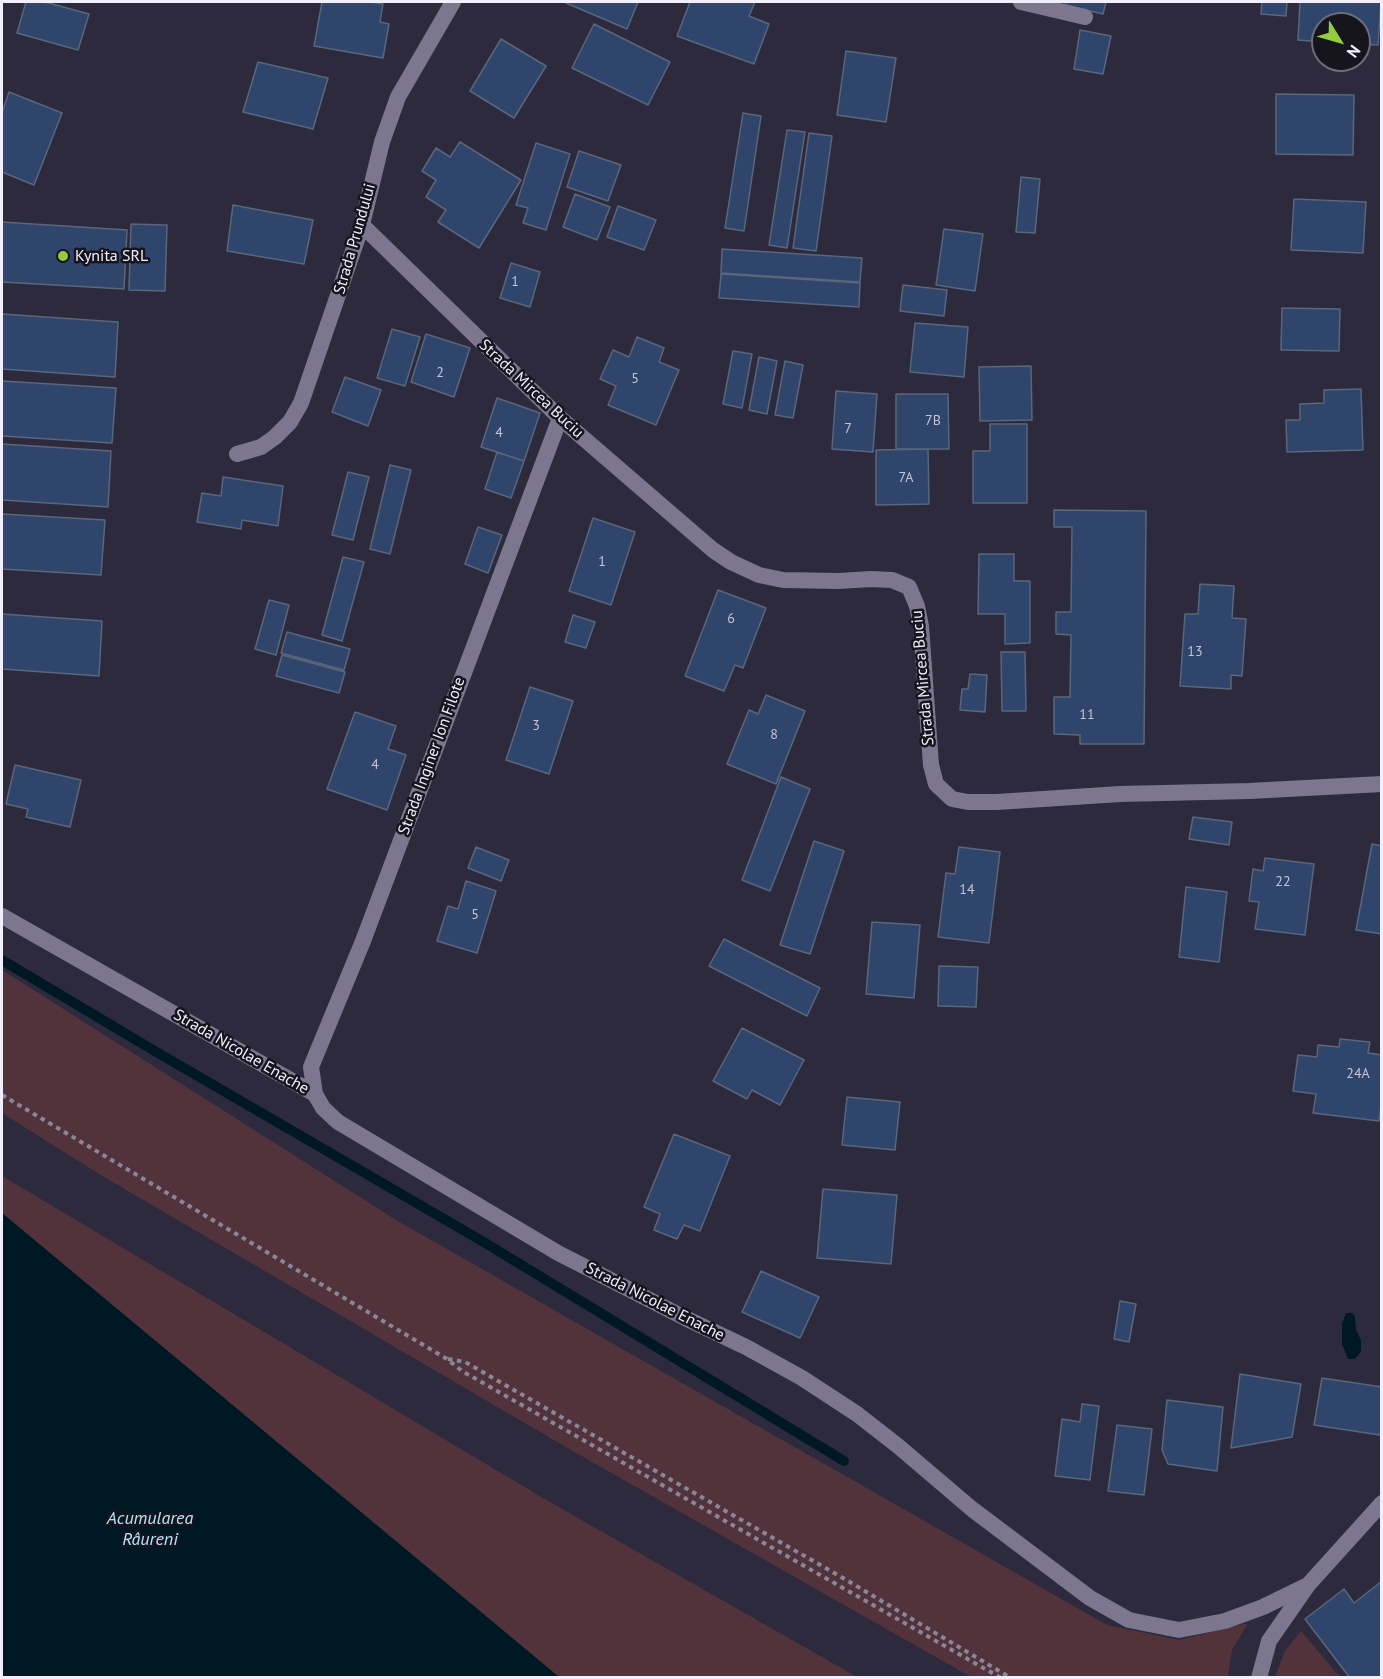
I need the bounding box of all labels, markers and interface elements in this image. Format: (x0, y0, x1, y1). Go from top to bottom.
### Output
north arrow (1311, 12, 1371, 72)
text: N (1343, 41, 1365, 62)
street label: Strada Prundului (330, 182, 380, 296)
place label: Kynita SRL (75, 246, 148, 266)
marker: Kynita SRL (56, 249, 70, 263)
house number: 1 (511, 274, 519, 290)
street label: Strada Mircea Buciu (475, 336, 587, 442)
house number: 2 (436, 365, 444, 381)
house number: 5 (631, 371, 639, 387)
house number: 7B (925, 413, 941, 429)
house number: 7 (844, 421, 852, 437)
house number: 4 (495, 425, 503, 441)
house number: 7A (898, 470, 914, 486)
house number: 1 (598, 554, 606, 570)
street label: Strada Mircea Buciu (908, 610, 938, 746)
house number: 6 (727, 611, 735, 627)
house number: 13 (1187, 644, 1203, 660)
street label: Strada Inginer Ion Filote (395, 675, 469, 837)
house number: 11 (1079, 707, 1095, 723)
house number: 3 (532, 718, 540, 734)
house number: 8 (770, 727, 778, 743)
house number: 4 (371, 757, 379, 773)
house number: 22 (1275, 874, 1291, 890)
house number: 14 (959, 882, 975, 898)
house number: 5 (471, 907, 479, 923)
street label: Strada Nicolae Enache (170, 1005, 312, 1099)
house number: 24A (1346, 1066, 1370, 1082)
street label: Strada Nicolae Enache (582, 1259, 728, 1345)
water label: Acumularea Râureni (107, 1508, 193, 1550)

